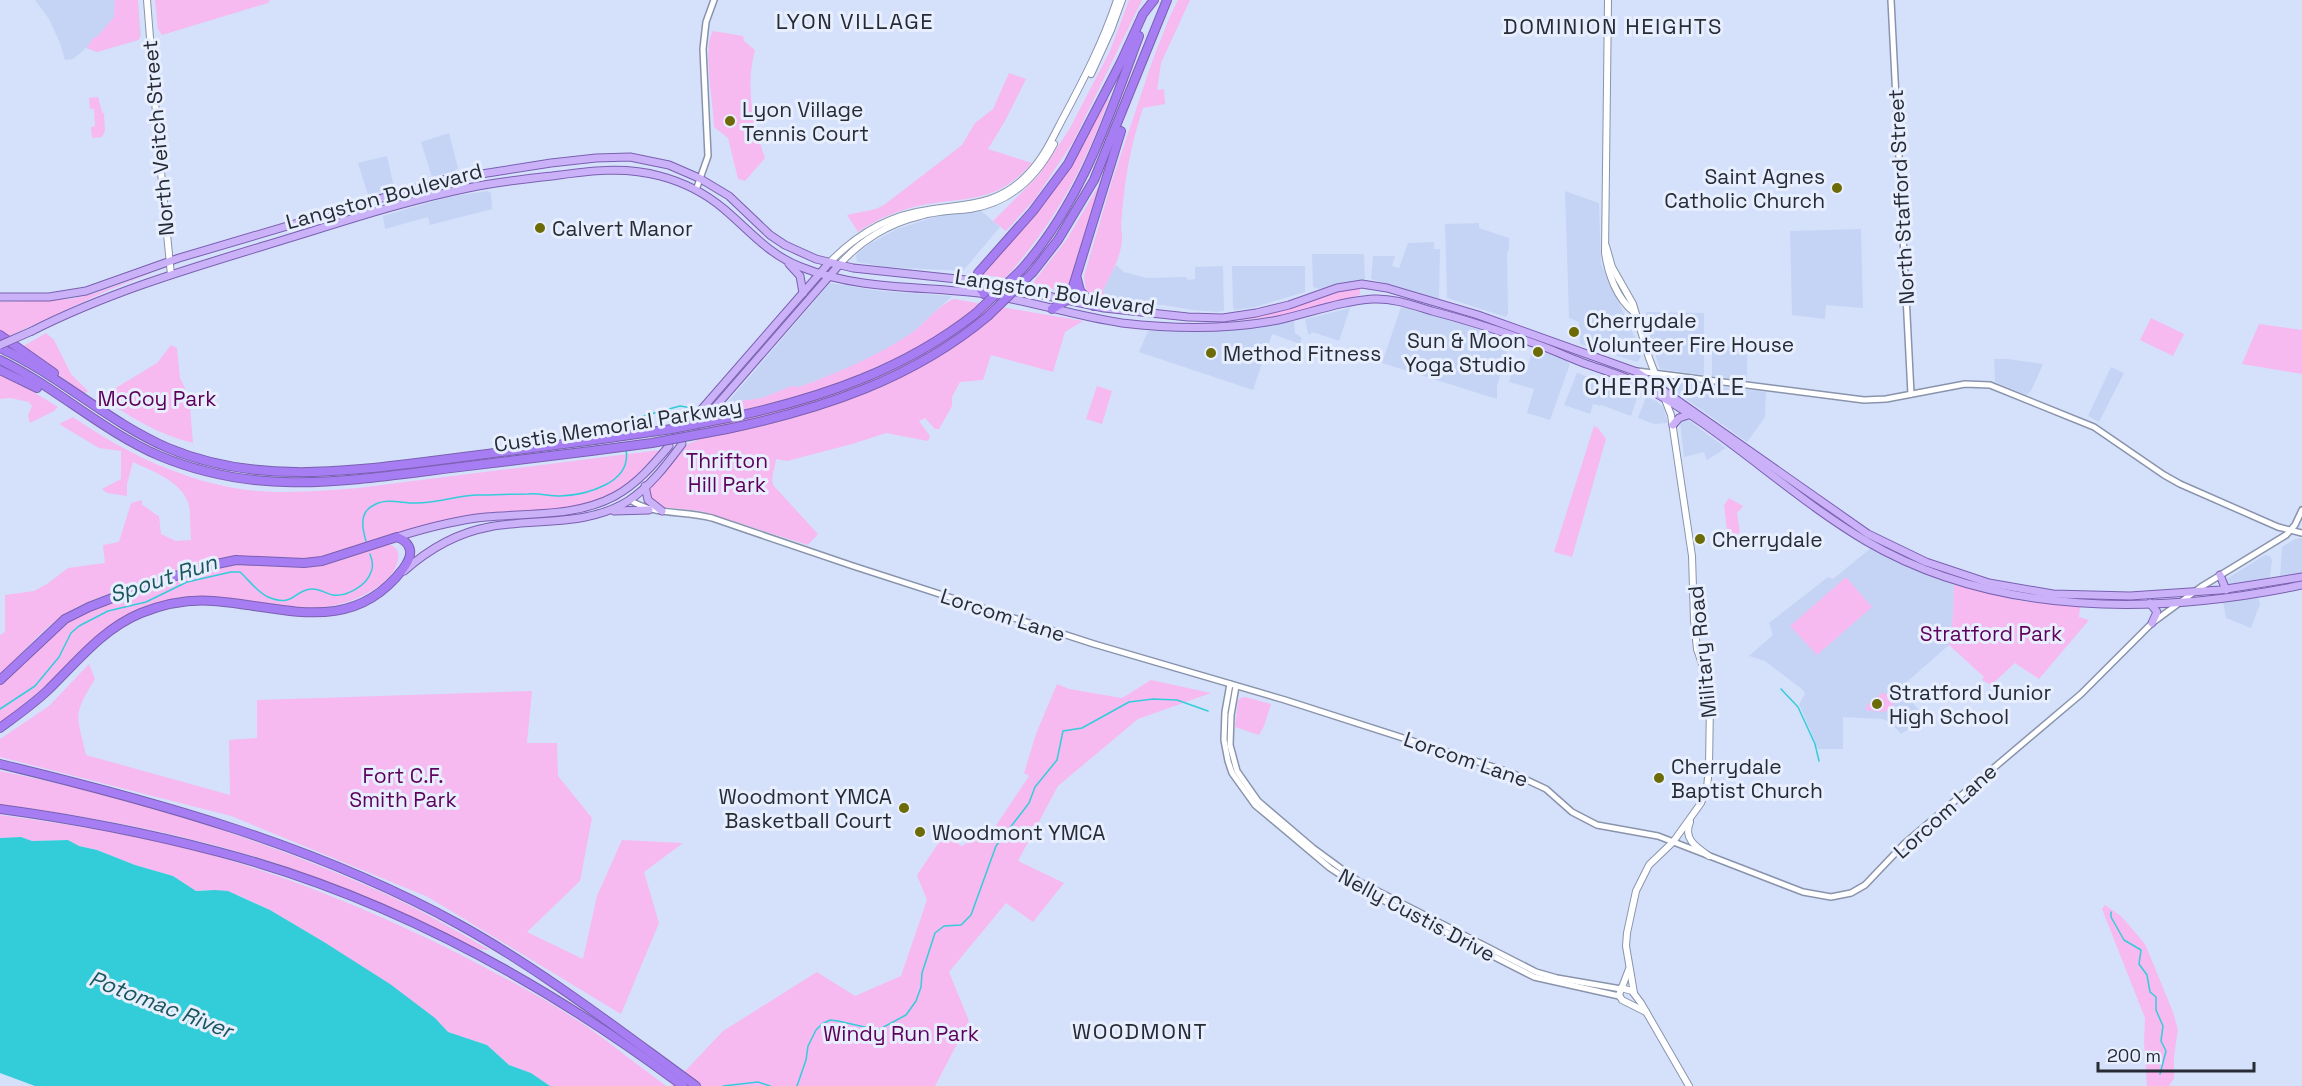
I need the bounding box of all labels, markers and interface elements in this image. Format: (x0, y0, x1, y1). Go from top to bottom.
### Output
district label: LYON VILLAGE (776, 7, 934, 35)
district label: DOMINION HEIGHTS (1503, 12, 1723, 40)
street label: North Veitch Street (136, 39, 180, 237)
street label: North Stafford Street (1882, 89, 1920, 305)
place label: Lyon Village Tennis Court (742, 96, 869, 147)
marker: Lyon Village Tennis Court (723, 114, 737, 128)
street label: Langston Boulevard (283, 157, 485, 235)
place label: Saint Agnes Catholic Church (1664, 163, 1825, 214)
marker: Saint Agnes Catholic Church (1830, 181, 1844, 195)
place label: Calvert Manor (552, 215, 693, 242)
marker: Calvert Manor (533, 221, 547, 235)
street label: Langston Boulevard (953, 263, 1157, 321)
place label: Cherrydale Volunteer Fire House (1586, 307, 1794, 358)
marker: Cherrydale Volunteer Fire House (1567, 325, 1581, 339)
place label: Sun & Moon Yoga Studio (1404, 327, 1526, 378)
place label: Method Fitness (1223, 340, 1381, 367)
marker: Sun & Moon Yoga Studio (1531, 345, 1545, 359)
marker: Method Fitness (1204, 346, 1218, 360)
district label: CHERRYDALE (1584, 371, 1746, 402)
park label: McCoy Park (97, 385, 217, 412)
street label: Custis Memorial Parkway (492, 392, 744, 458)
park label: Thrifton Hill Park (686, 447, 768, 498)
place label: Cherrydale (1712, 526, 1823, 553)
marker: Cherrydale (1693, 532, 1707, 546)
water label: Spout Run (106, 547, 221, 609)
street label: Lorcom Lane (937, 582, 1069, 648)
street label: Military Road (1682, 584, 1722, 720)
park label: Stratford Park (1920, 620, 2062, 647)
place label: Stratford Junior High School (1889, 679, 2052, 730)
marker: Stratford Junior High School (1870, 697, 1884, 711)
street label: Lorcom Lane (1400, 725, 1532, 793)
place label: Cherrydale Baptist Church (1671, 753, 1823, 804)
street label: Lorcom Lane (1888, 758, 2002, 864)
park label: Fort C.F. Smith Park (349, 762, 457, 813)
marker: Cherrydale Baptist Church (1652, 771, 1666, 785)
place label: Woodmont YMCA Basketball Court (718, 783, 892, 834)
marker: Woodmont YMCA Basketball Court (897, 801, 911, 815)
place label: Woodmont YMCA (932, 819, 1106, 846)
marker: Woodmont YMCA (913, 825, 927, 839)
street label: Nelly Custis Drive (1334, 862, 1500, 968)
water label: Potomac River (85, 964, 239, 1045)
district label: WOODMONT (1072, 1017, 1208, 1045)
park label: Windy Run Park (823, 1020, 979, 1047)
scale bar (2098, 1035, 2254, 1073)
text: 200 m (2107, 1044, 2161, 1067)

